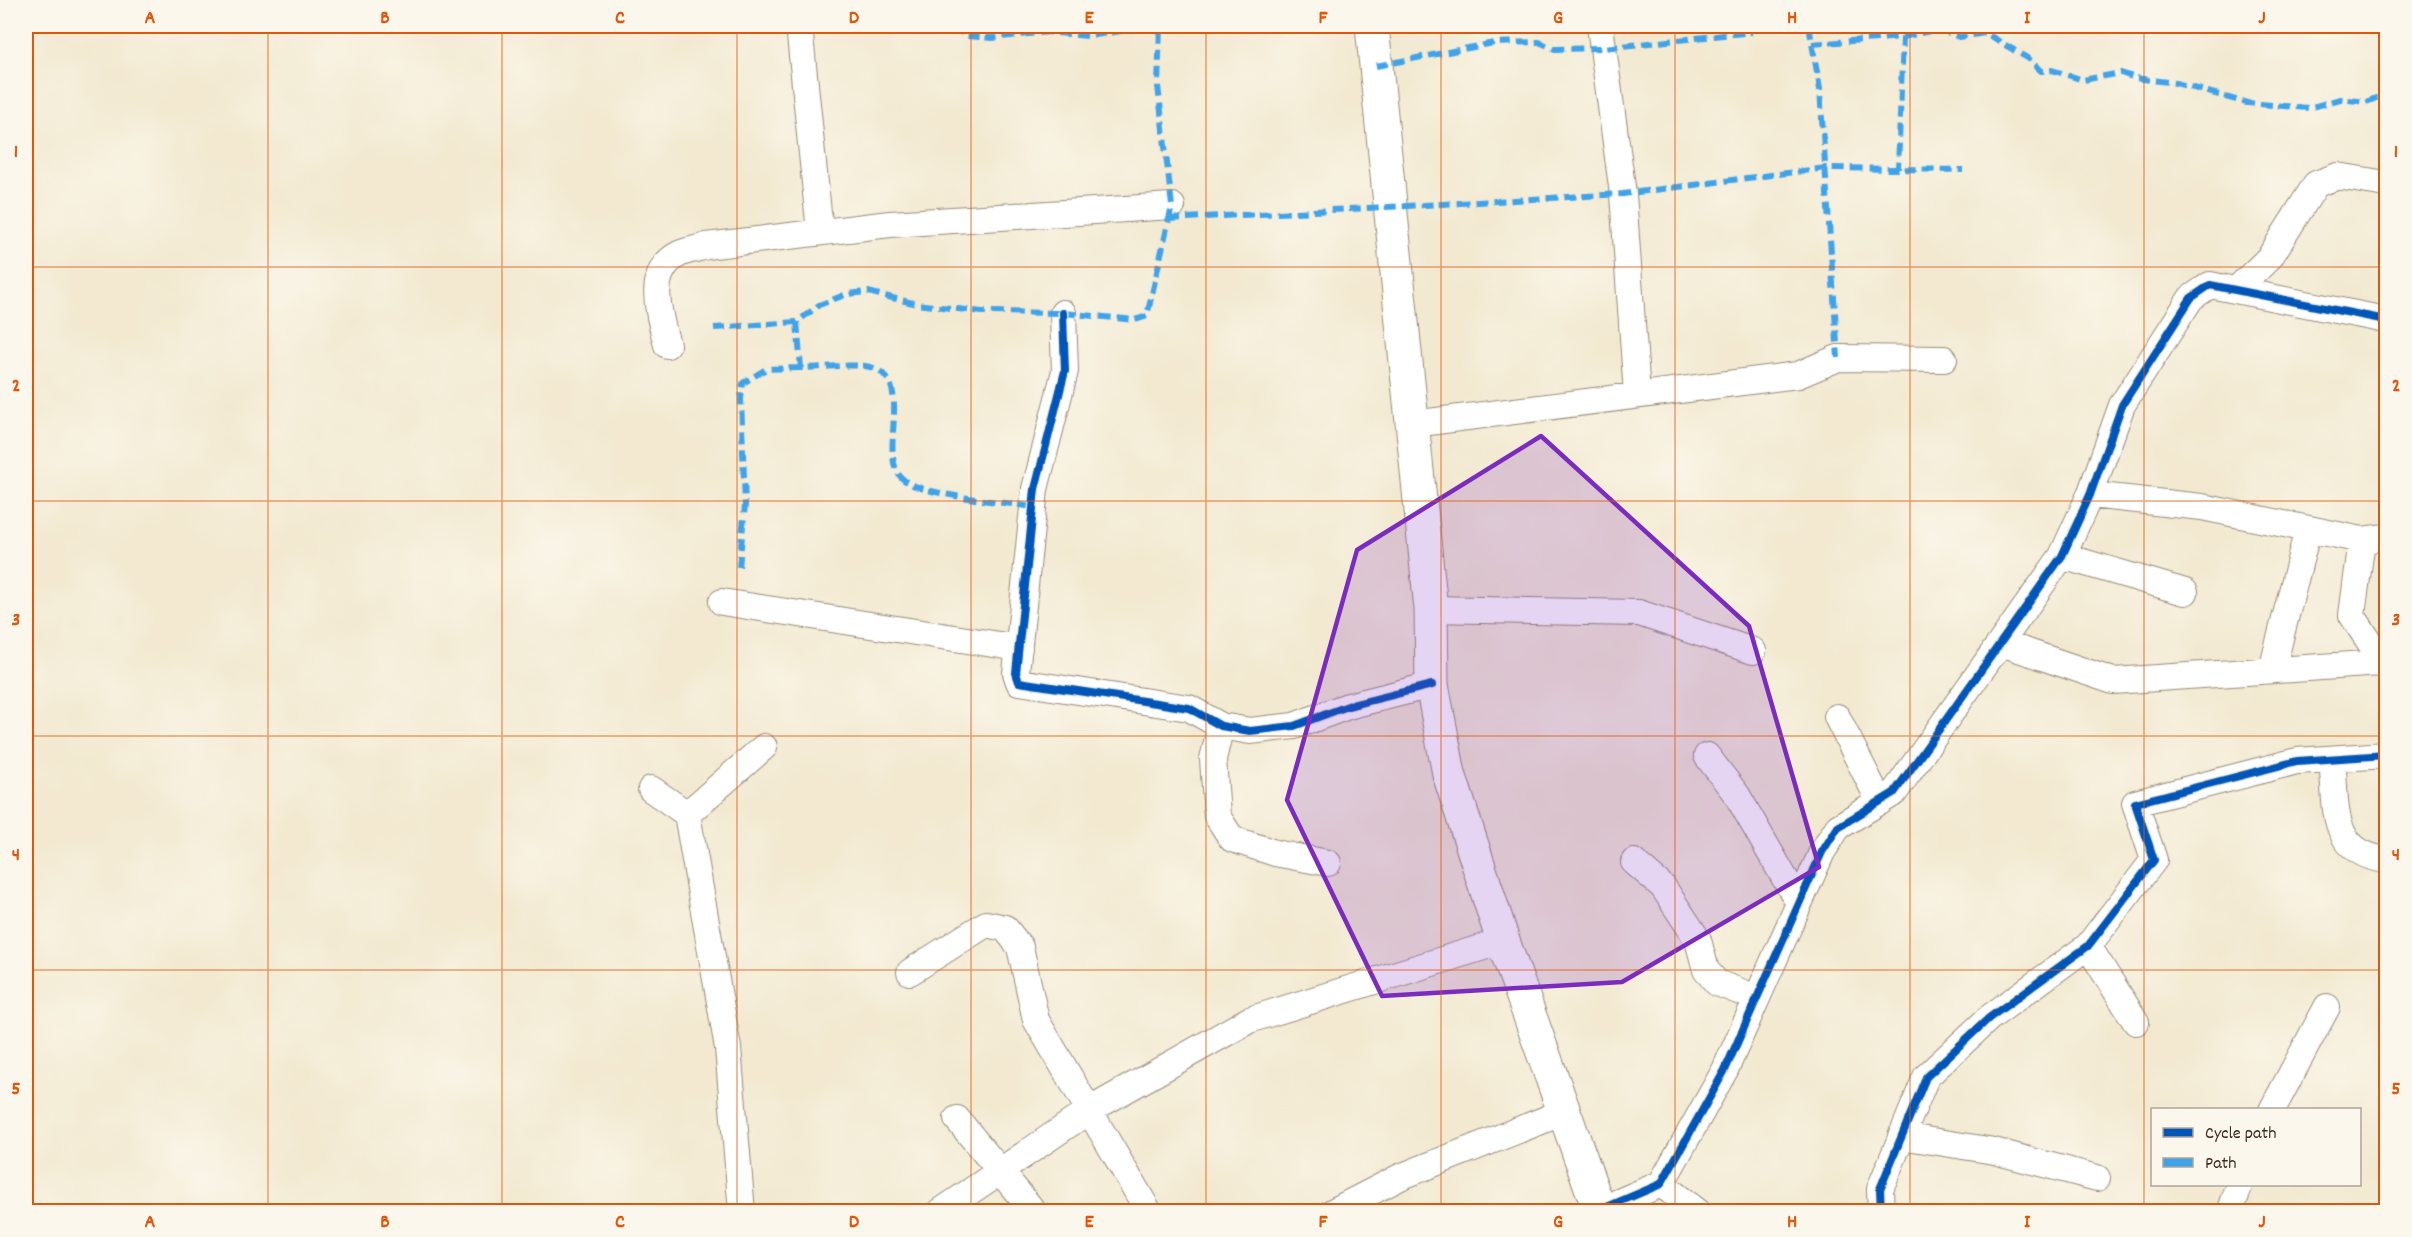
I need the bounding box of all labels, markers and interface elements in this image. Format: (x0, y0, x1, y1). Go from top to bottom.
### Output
text: A (145, 5, 156, 33)
text: B (380, 5, 390, 33)
text: C (615, 5, 625, 33)
text: D (849, 5, 860, 33)
text: E (1084, 5, 1094, 33)
text: F (1319, 5, 1329, 33)
text: G (1553, 5, 1563, 33)
text: H (1787, 5, 1797, 33)
text: I (2024, 5, 2031, 33)
text: J (2258, 5, 2266, 33)
text: 1 (14, 139, 18, 167)
text: 1 (2394, 139, 2398, 167)
text: 2 (12, 373, 20, 401)
text: 2 (2392, 373, 2400, 401)
text: 3 (12, 607, 20, 635)
text: 3 (2392, 607, 2400, 635)
text: 4 (12, 842, 20, 870)
text: 4 (2392, 842, 2400, 870)
text: 5 (11, 1076, 21, 1104)
text: 5 (2391, 1076, 2401, 1104)
legend (2151, 1108, 2361, 1186)
text: Cycle path (2205, 1122, 2276, 1147)
text: Path (2205, 1152, 2237, 1177)
text: A (145, 1209, 156, 1237)
text: B (380, 1209, 390, 1237)
text: C (615, 1209, 625, 1237)
text: D (849, 1209, 860, 1237)
text: E (1084, 1209, 1094, 1237)
text: F (1319, 1209, 1329, 1237)
text: G (1553, 1209, 1563, 1237)
text: H (1787, 1209, 1797, 1237)
text: I (2024, 1209, 2031, 1237)
text: J (2258, 1209, 2266, 1237)

